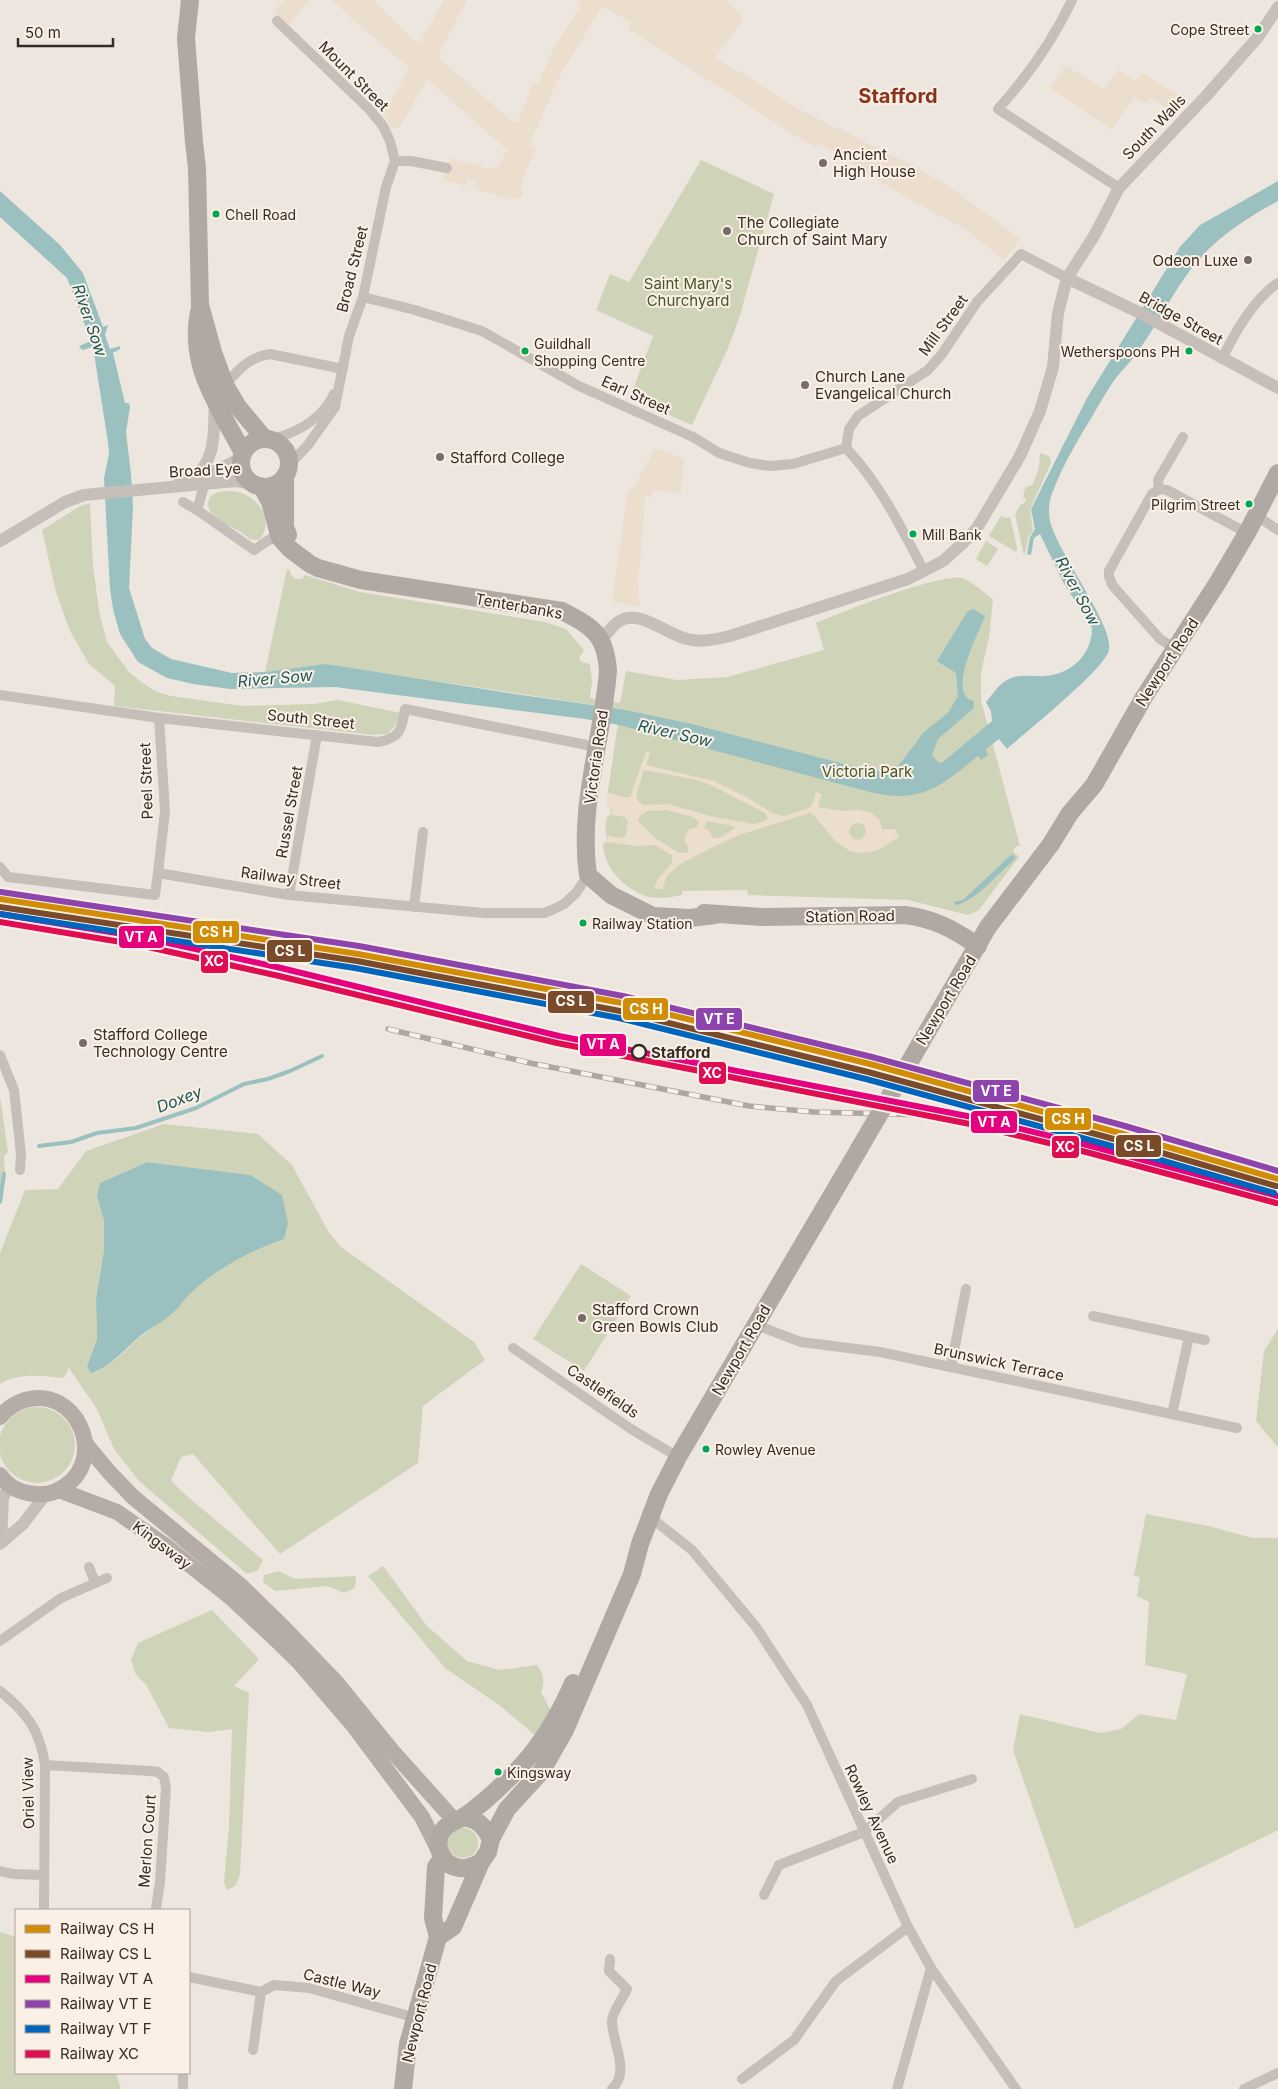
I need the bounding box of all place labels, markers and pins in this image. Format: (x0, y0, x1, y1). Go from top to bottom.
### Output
place label: Cope Street (1170, 21, 1249, 38)
marker: Cope Street (1253, 24, 1263, 34)
place label: Ancient High House (833, 145, 916, 181)
marker: Ancient High House (817, 157, 829, 169)
place label: Chell Road (225, 206, 296, 223)
marker: Chell Road (211, 209, 221, 219)
place label: The Collegiate Church of Saint Mary (737, 213, 888, 249)
marker: The Collegiate Church of Saint Mary (721, 225, 733, 237)
place label: Odeon Luxe (1153, 251, 1238, 270)
marker: Odeon Luxe (1242, 254, 1254, 266)
place label: Guildhall Shopping Centre (534, 335, 645, 369)
place label: Wetherspoons PH (1061, 343, 1180, 360)
marker: Guildhall Shopping Centre (520, 346, 530, 356)
marker: Wetherspoons PH (1184, 346, 1194, 356)
place label: Church Lane Evangelical Church (815, 367, 951, 403)
marker: Church Lane Evangelical Church (799, 379, 811, 391)
place label: Stafford College (450, 448, 565, 467)
marker: Stafford College (434, 451, 446, 463)
place label: Pilgrim Street (1151, 496, 1240, 513)
marker: Pilgrim Street (1244, 499, 1254, 509)
place label: Mill Bank (922, 526, 982, 543)
marker: Mill Bank (908, 529, 918, 539)
place label: Railway Station (592, 915, 693, 932)
marker: Railway Station (578, 918, 588, 928)
place label: Stafford College Technology Centre (93, 1025, 228, 1061)
marker: Stafford College Technology Centre (77, 1037, 89, 1049)
place label: Stafford (651, 1043, 711, 1062)
marker: Stafford (631, 1044, 647, 1060)
place label: Stafford Crown Green Bowls Club (592, 1300, 718, 1336)
marker: Stafford Crown Green Bowls Club (576, 1312, 588, 1324)
place label: Rowley Avenue (715, 1441, 816, 1458)
marker: Rowley Avenue (701, 1444, 711, 1454)
place label: Kingsway (507, 1764, 571, 1781)
marker: Kingsway (493, 1767, 503, 1777)

